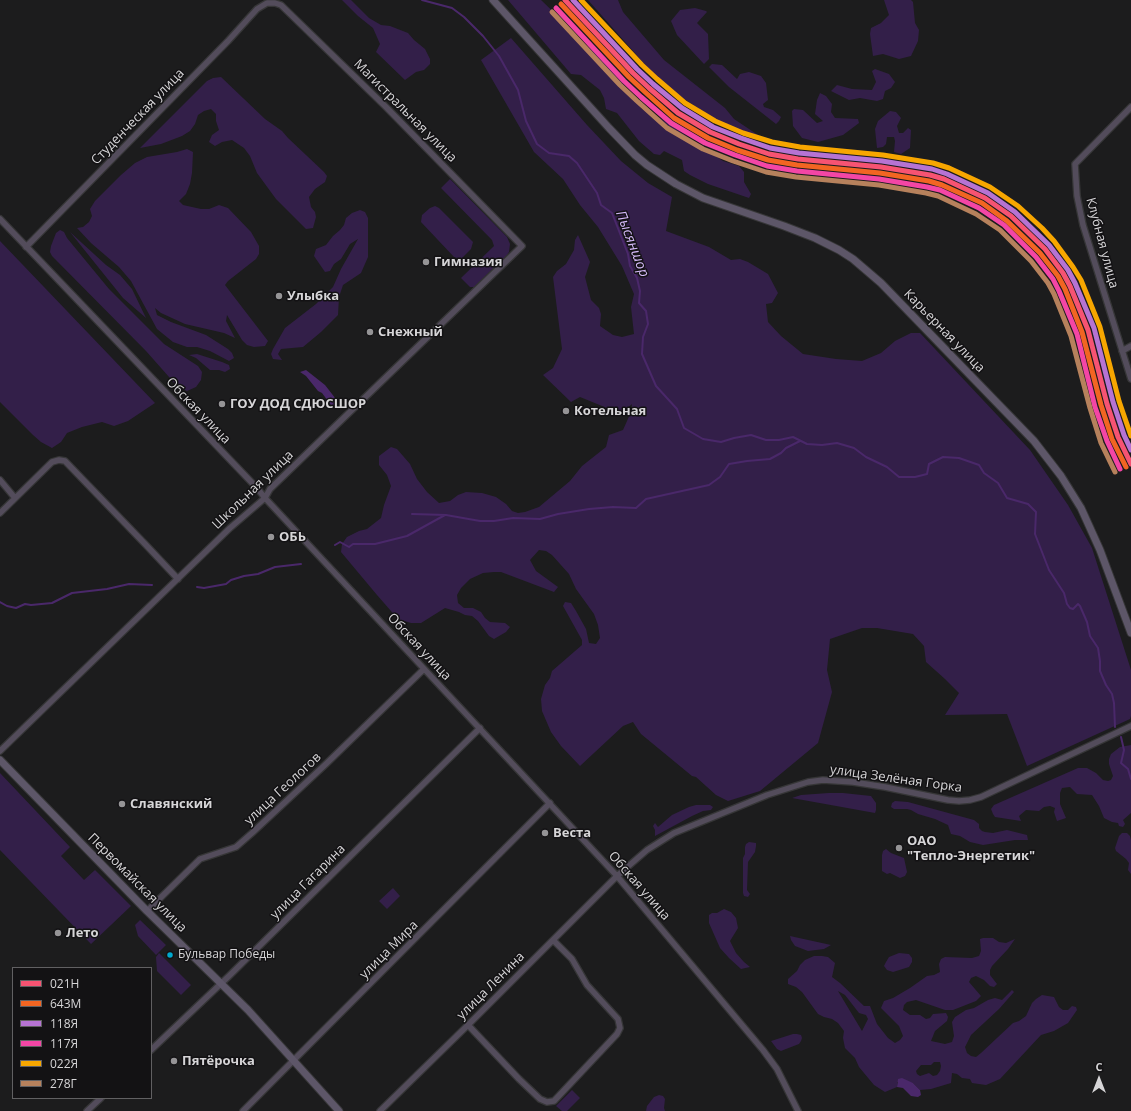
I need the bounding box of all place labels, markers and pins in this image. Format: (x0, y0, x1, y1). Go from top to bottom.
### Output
place label: Гимназия (434, 254, 502, 270)
marker: Гимназия (421, 257, 431, 267)
place label: Улыбка (287, 288, 339, 304)
marker: Улыбка (274, 291, 284, 301)
place label: Снежный (378, 324, 443, 340)
marker: Снежный (365, 327, 375, 337)
place label: ГОУ ДОД СДЮСШОР (230, 396, 366, 412)
marker: ГОУ ДОД СДЮСШОР (217, 399, 227, 409)
place label: Котельная (574, 403, 646, 419)
marker: Котельная (561, 406, 571, 416)
place label: ОБЬ (279, 529, 306, 545)
marker: ОБЬ (266, 532, 276, 542)
place label: Славянский (130, 796, 212, 812)
marker: Славянский (117, 799, 127, 809)
place label: Веста (553, 825, 591, 841)
marker: Веста (540, 828, 550, 838)
place label: ОАО "Тепло-Энергетик" (907, 833, 1035, 864)
marker: ОАО "Тепло-Энергетик" (894, 843, 904, 853)
place label: Лето (66, 925, 99, 941)
marker: Лето (53, 928, 63, 938)
place label: Бульвар Победы (178, 948, 275, 962)
marker: Бульвар Победы (165, 950, 175, 960)
place label: Пятёрочка (182, 1053, 255, 1069)
marker: Пятёрочка (169, 1056, 179, 1066)

